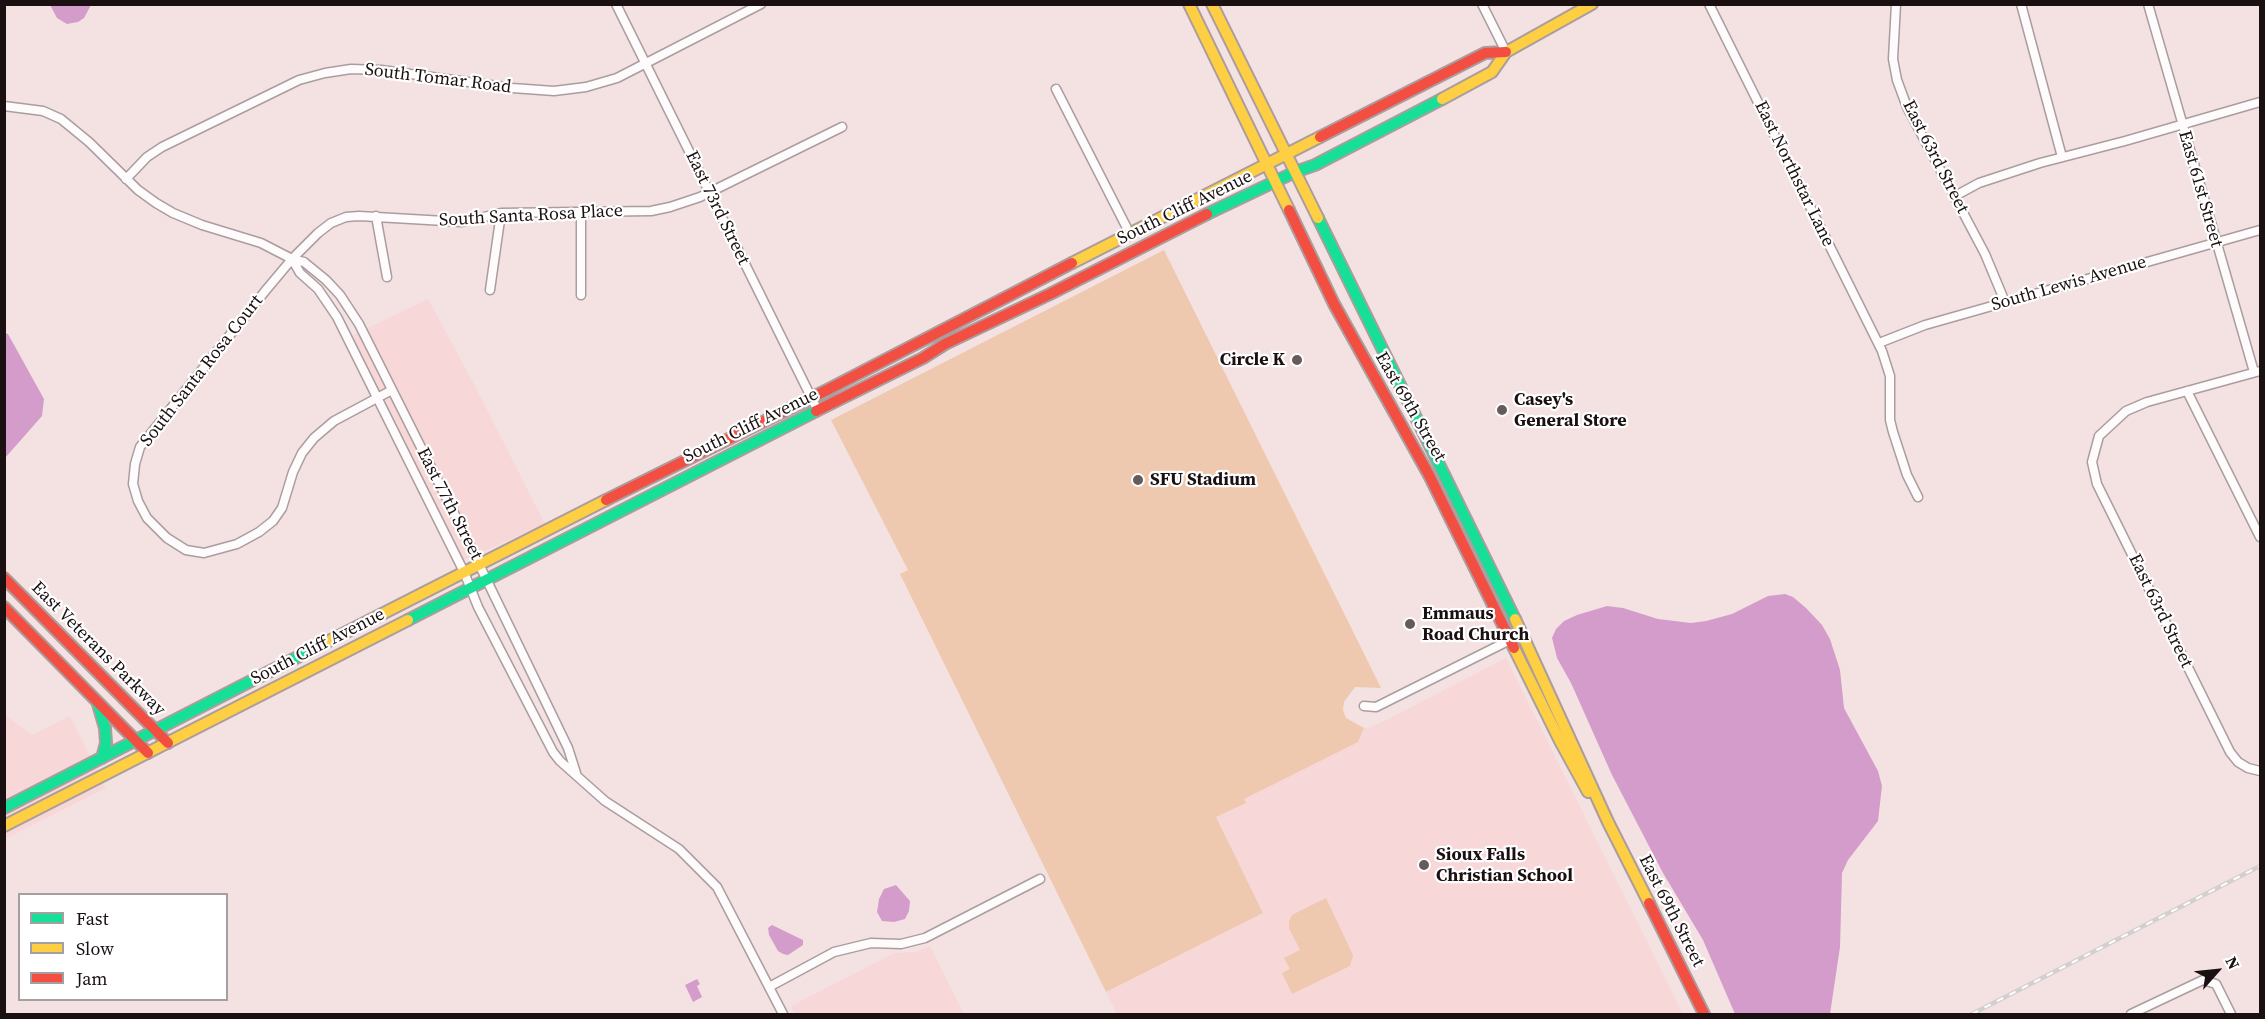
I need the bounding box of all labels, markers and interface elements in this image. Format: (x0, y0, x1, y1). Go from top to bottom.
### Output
street label: South Tomar Road (363, 59, 513, 99)
street label: East Northstar Lane (1749, 97, 1839, 251)
street label: East 63rd Street (1897, 97, 1973, 217)
street label: East 61st Street (2173, 128, 2227, 250)
street label: East 73rd Street (680, 147, 754, 269)
street label: South Cliff Avenue (1114, 166, 1256, 250)
street label: South Santa Rosa Place (439, 200, 623, 232)
street label: South Lewis Avenue (1989, 252, 2149, 316)
street label: South Santa Rosa Court (136, 291, 268, 451)
street label: East 69th Street (1370, 348, 1450, 466)
place label: Circle K (1220, 349, 1285, 371)
marker: Circle K (1290, 353, 1304, 367)
street label: South Cliff Avenue (680, 384, 822, 468)
place label: Casey's General Store (1514, 389, 1627, 432)
marker: Casey's General Store (1495, 403, 1509, 417)
street label: East 77th Street (411, 444, 487, 564)
place label: SFU Stadium (1150, 469, 1256, 491)
marker: SFU Stadium (1131, 473, 1145, 487)
street label: East 63rd Street (2123, 550, 2197, 672)
street label: East Veterans Parkway (26, 577, 170, 721)
place label: Emmaus Road Church (1422, 603, 1529, 646)
street label: South Cliff Avenue (247, 604, 389, 690)
marker: Emmaus Road Church (1403, 617, 1417, 631)
place label: Sioux Falls Christian School (1436, 844, 1573, 886)
street label: East 69th Street (1633, 851, 1709, 971)
marker: Sioux Falls Christian School (1417, 858, 1431, 872)
legend (18, 893, 228, 1001)
text: Fast (76, 906, 109, 931)
text: Slow (76, 936, 114, 961)
north arrow (2187, 941, 2247, 1001)
text: N (2221, 953, 2245, 973)
text: Jam (76, 966, 108, 991)

